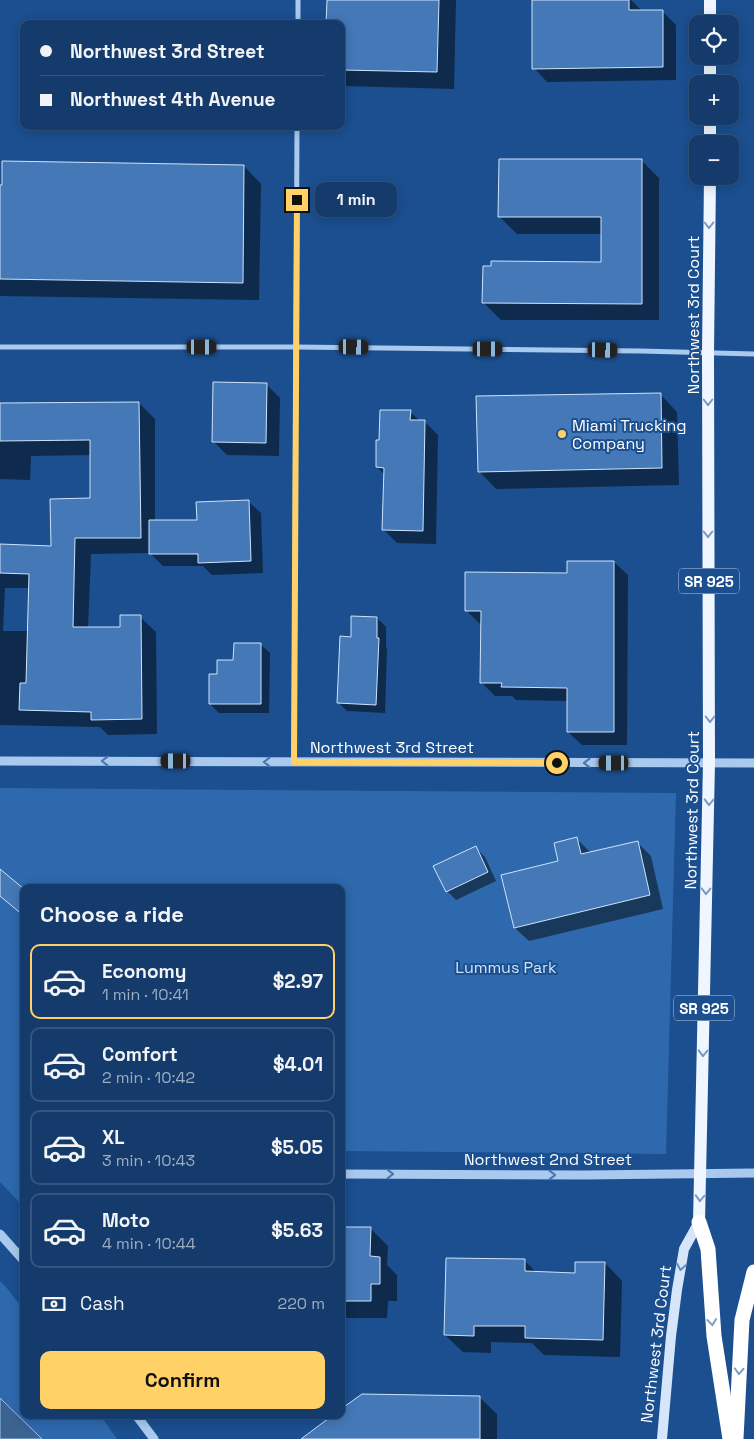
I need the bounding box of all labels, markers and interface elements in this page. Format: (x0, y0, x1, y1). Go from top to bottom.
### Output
map controls (689, 15, 739, 185)
button: locate (689, 15, 739, 65)
text: Northwest 3rd Street (70, 39, 265, 64)
button: + (689, 75, 739, 125)
text: Northwest 4th Avenue (70, 87, 276, 112)
button: − (689, 135, 739, 185)
callout: 1 min (314, 182, 397, 218)
route end (286, 189, 308, 211)
text: 1 min (336, 189, 376, 210)
one-way arrow (704, 222, 714, 229)
street label: Northwest 3rd Court (683, 236, 704, 394)
car (338, 339, 369, 355)
car (187, 340, 217, 355)
car (473, 342, 503, 357)
car (587, 342, 618, 358)
one-way arrow (703, 398, 713, 406)
place label: Miami Trucking Company (572, 415, 687, 454)
marker: Miami Trucking Company (556, 428, 568, 440)
one-way arrow (703, 531, 714, 539)
road number: SR 925 (679, 568, 739, 594)
one-way arrow (705, 716, 715, 723)
street label: Northwest 3rd Court (680, 731, 704, 889)
street label: Northwest 3rd Street (310, 737, 474, 758)
route start (546, 752, 568, 774)
car (161, 754, 191, 769)
one-way arrow (100, 756, 108, 766)
car (599, 756, 629, 771)
one-way arrow (263, 757, 270, 767)
one-way arrow (583, 758, 590, 768)
one-way arrow (703, 799, 714, 807)
one-way arrow (701, 887, 712, 895)
text: Choose a ride (40, 900, 184, 928)
park label: Lummus Park (455, 957, 557, 978)
icon: car (42, 959, 87, 1004)
text: Economy (102, 959, 186, 984)
text: $2.97 (273, 969, 323, 994)
text: 1 min · 10:41 (102, 984, 189, 1005)
road number: SR 925 (674, 996, 734, 1020)
icon: car (42, 1042, 87, 1087)
text: Comfort (102, 1042, 178, 1067)
one-way arrow (698, 1050, 708, 1057)
text: $4.01 (273, 1052, 323, 1077)
text: 2 min · 10:42 (102, 1067, 195, 1088)
icon: car (42, 1125, 87, 1170)
text: XL (102, 1125, 125, 1150)
text: $5.05 (271, 1135, 323, 1160)
street label: Northwest 2nd Street (464, 1149, 632, 1170)
text: 3 min · 10:43 (102, 1150, 195, 1171)
one-way arrow (386, 1169, 394, 1179)
one-way arrow (549, 1170, 557, 1180)
one-way arrow (694, 1194, 705, 1202)
icon: car (42, 1208, 87, 1253)
text: Moto (102, 1208, 150, 1233)
text: $5.63 (271, 1218, 323, 1243)
text: 4 min · 10:44 (102, 1233, 196, 1254)
one-way arrow (677, 1262, 687, 1271)
street label: Northwest 3rd Court (636, 1264, 676, 1424)
icon: cash (40, 1290, 68, 1318)
text: Cash (80, 1291, 125, 1316)
text: 220 m (278, 1293, 325, 1314)
one-way arrow (707, 1318, 718, 1326)
button: Confirm (40, 1351, 325, 1409)
one-way arrow (734, 1368, 745, 1376)

